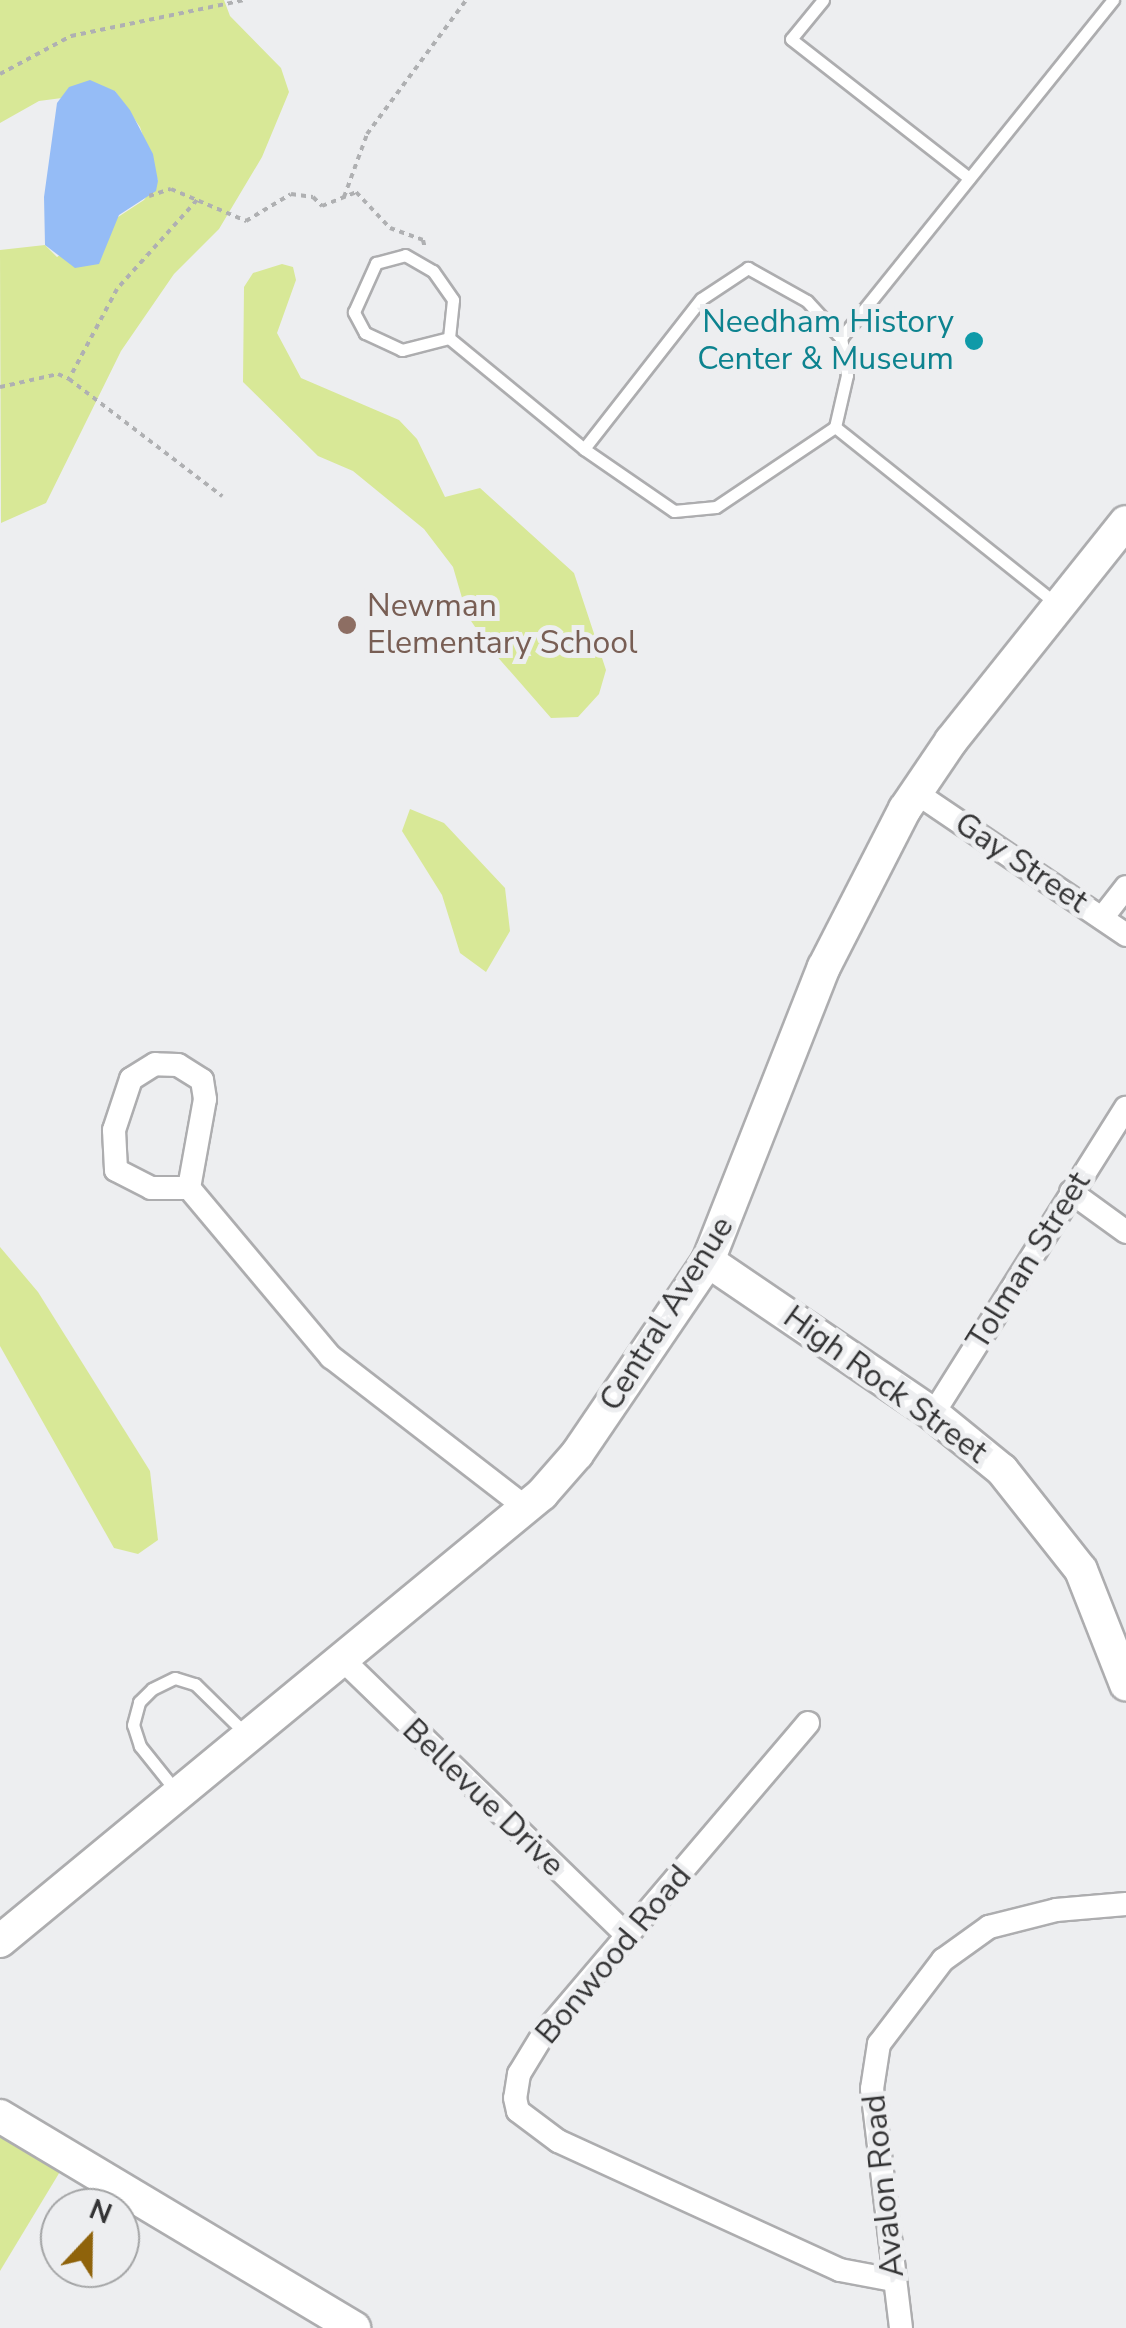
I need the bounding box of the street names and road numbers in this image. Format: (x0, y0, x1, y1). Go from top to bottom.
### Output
street label: Gay Street (947, 805, 1095, 921)
street label: Tolman Street (959, 1165, 1099, 1357)
street label: Central Avenue (592, 1210, 742, 1418)
street label: High Rock Street (776, 1298, 994, 1472)
street label: Bellevue Drive (394, 1711, 572, 1885)
street label: Bonwood Road (528, 1858, 700, 2052)
street label: Avalon Road (855, 2093, 913, 2279)

